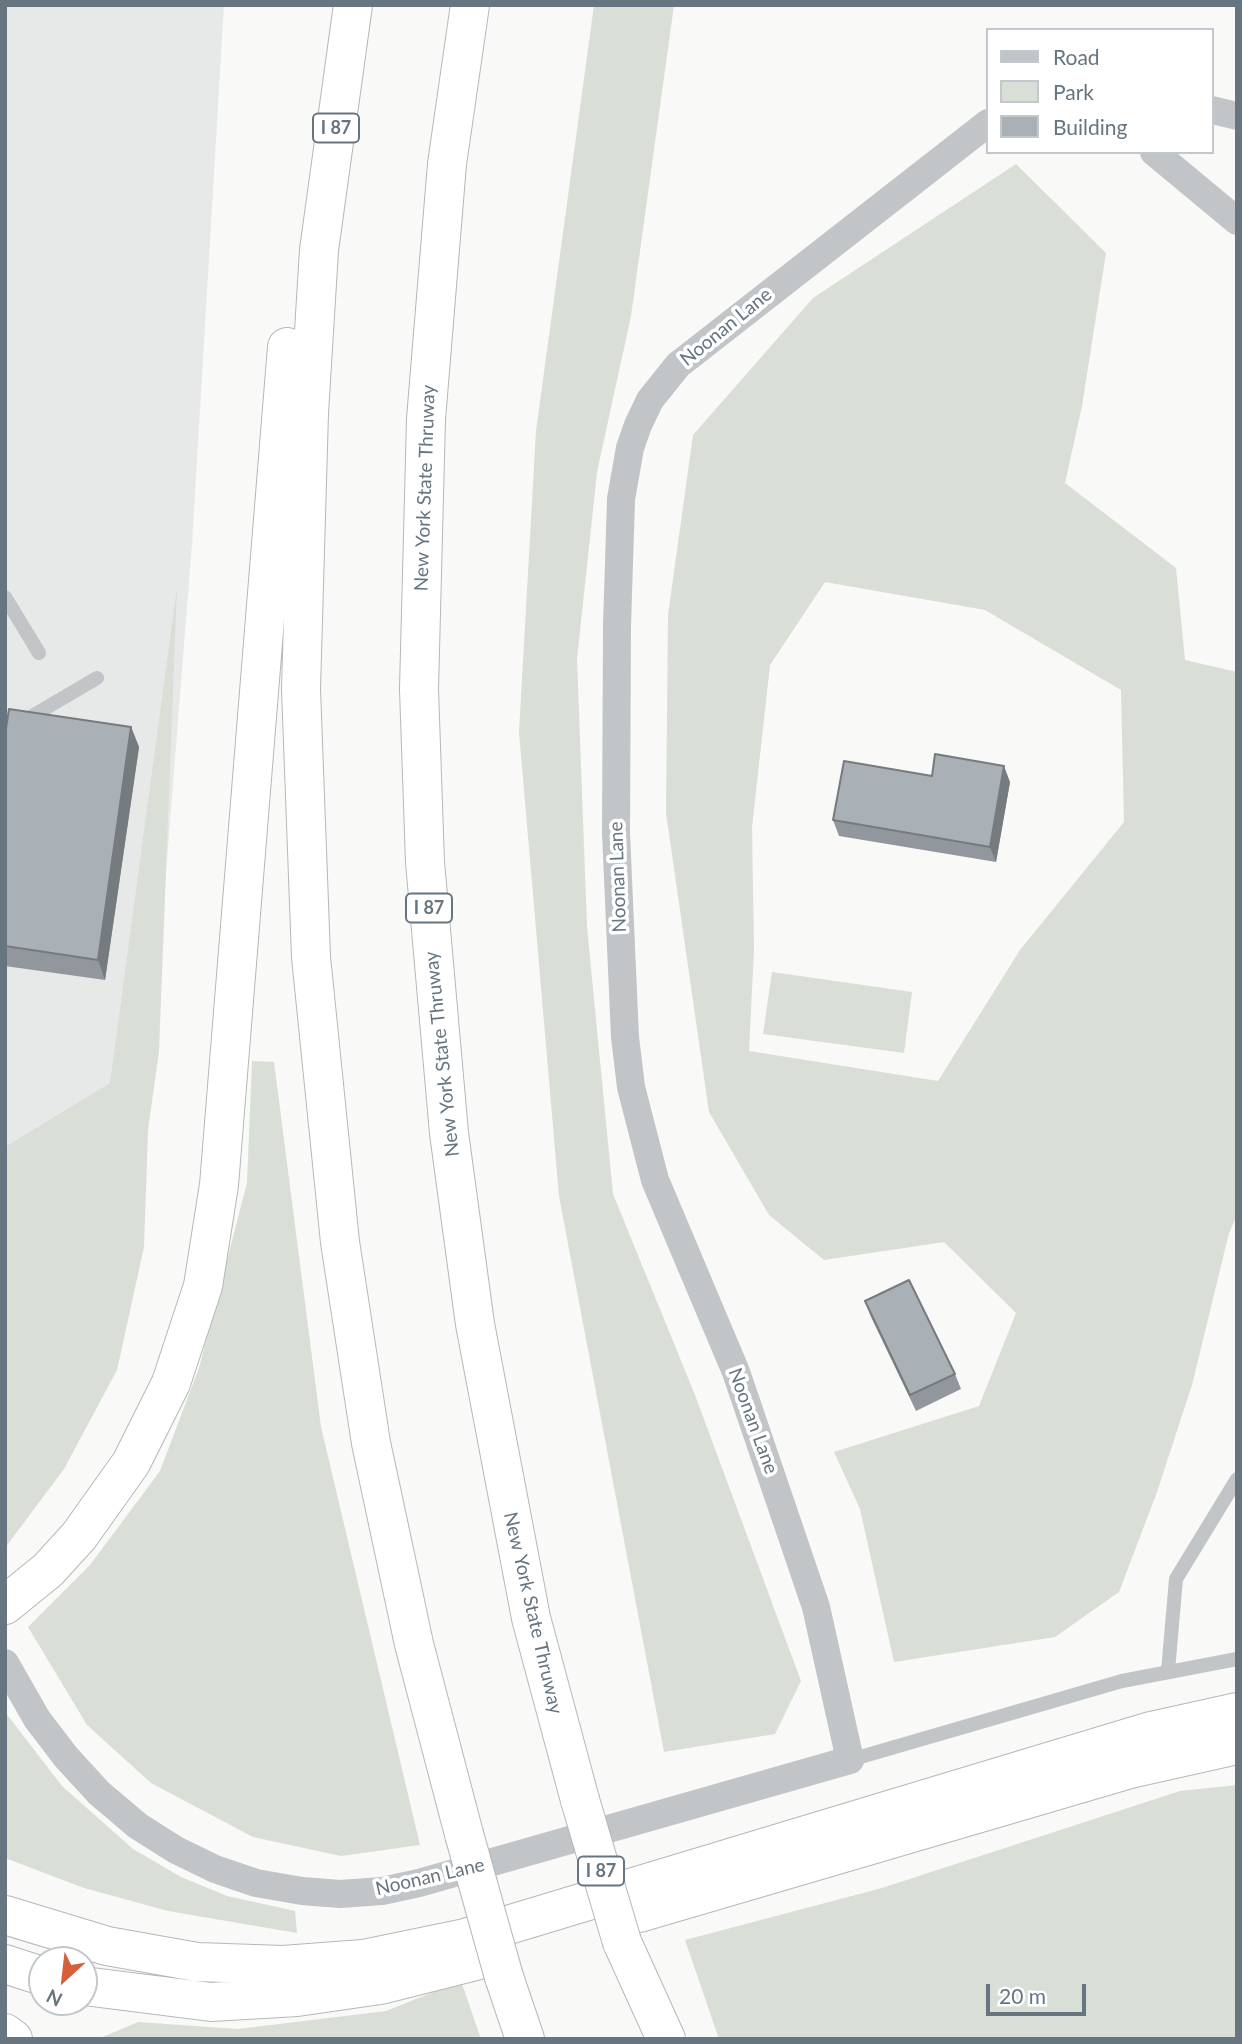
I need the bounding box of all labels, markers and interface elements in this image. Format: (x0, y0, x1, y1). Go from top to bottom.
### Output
legend (986, 28, 1214, 154)
text: Road (1053, 44, 1100, 69)
text: Park (1053, 79, 1094, 104)
road number: I 87 (313, 113, 359, 142)
text: Building (1053, 114, 1128, 139)
street label: Noonan Lane (676, 283, 776, 371)
street label: New York State Thruway (410, 384, 440, 592)
street label: Noonan Lane (605, 821, 631, 933)
road number: I 87 (406, 894, 452, 923)
street label: New York State Thruway (420, 950, 464, 1158)
street label: Noonan Lane (723, 1365, 783, 1477)
street label: New York State Thruway (499, 1510, 567, 1716)
street label: Noonan Lane (373, 1853, 487, 1901)
road number: I 87 (578, 1856, 624, 1885)
north arrow (28, 1946, 98, 2016)
scale bar (990, 1970, 1090, 2014)
text: 20 m (999, 1983, 1046, 2008)
text: N (42, 1985, 66, 2012)

